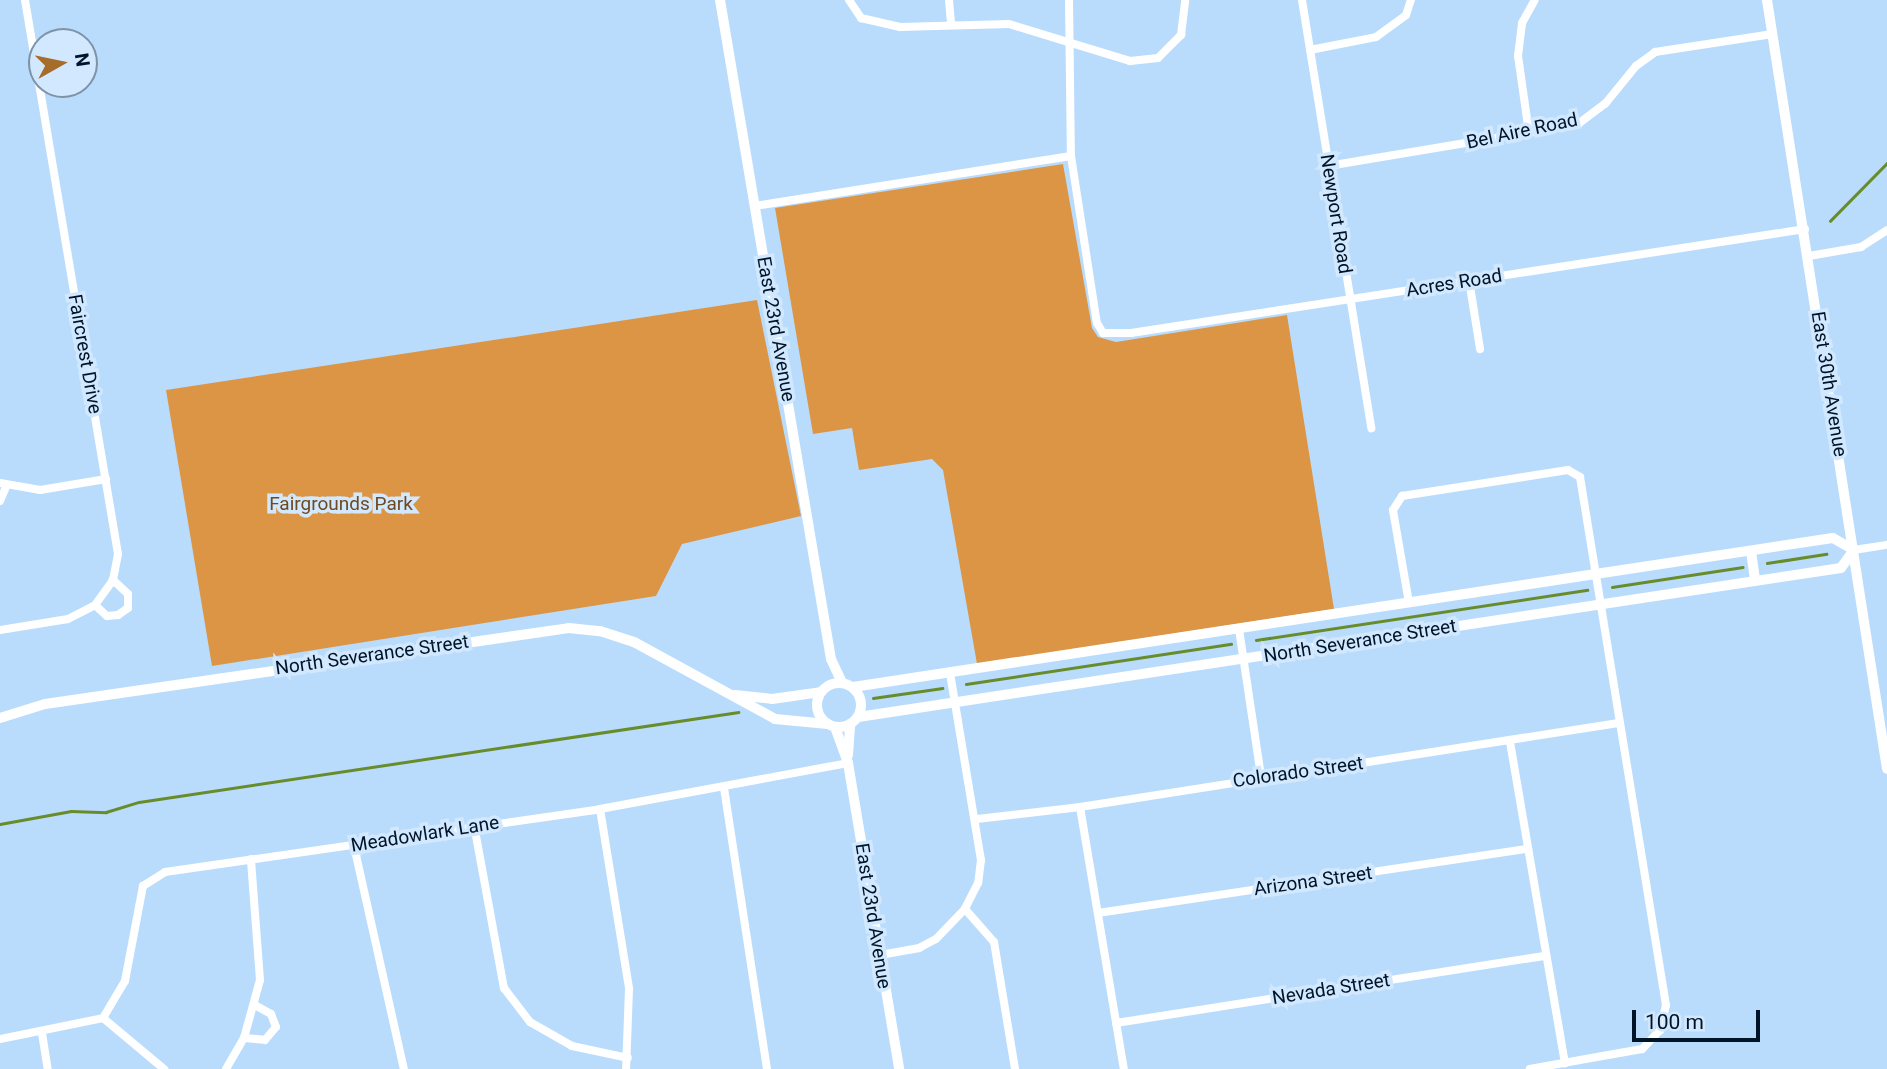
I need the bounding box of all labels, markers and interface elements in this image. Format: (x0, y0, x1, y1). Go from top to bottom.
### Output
north arrow (28, 28, 98, 98)
text: N (70, 52, 95, 68)
street label: Bel Aire Road (1464, 108, 1580, 154)
street label: Newport Road (1315, 153, 1357, 275)
street label: East 23rd Avenue (752, 255, 800, 403)
street label: Acres Road (1404, 264, 1504, 302)
street label: Faircrest Drive (63, 292, 107, 416)
street label: East 30th Avenue (1806, 310, 1852, 458)
park label: Fairgrounds Park (269, 493, 413, 515)
street label: North Severance Street (1262, 615, 1458, 667)
street label: North Severance Street (274, 630, 470, 680)
street label: Colorado Street (1231, 752, 1365, 792)
street label: Meadowlark Lane (349, 811, 501, 857)
street label: East 23rd Avenue (850, 842, 896, 990)
street label: Arizona Street (1252, 861, 1374, 901)
street label: Nevada Street (1271, 968, 1391, 1010)
scale bar (1635, 996, 1763, 1040)
text: 100 m (1645, 1010, 1704, 1034)

